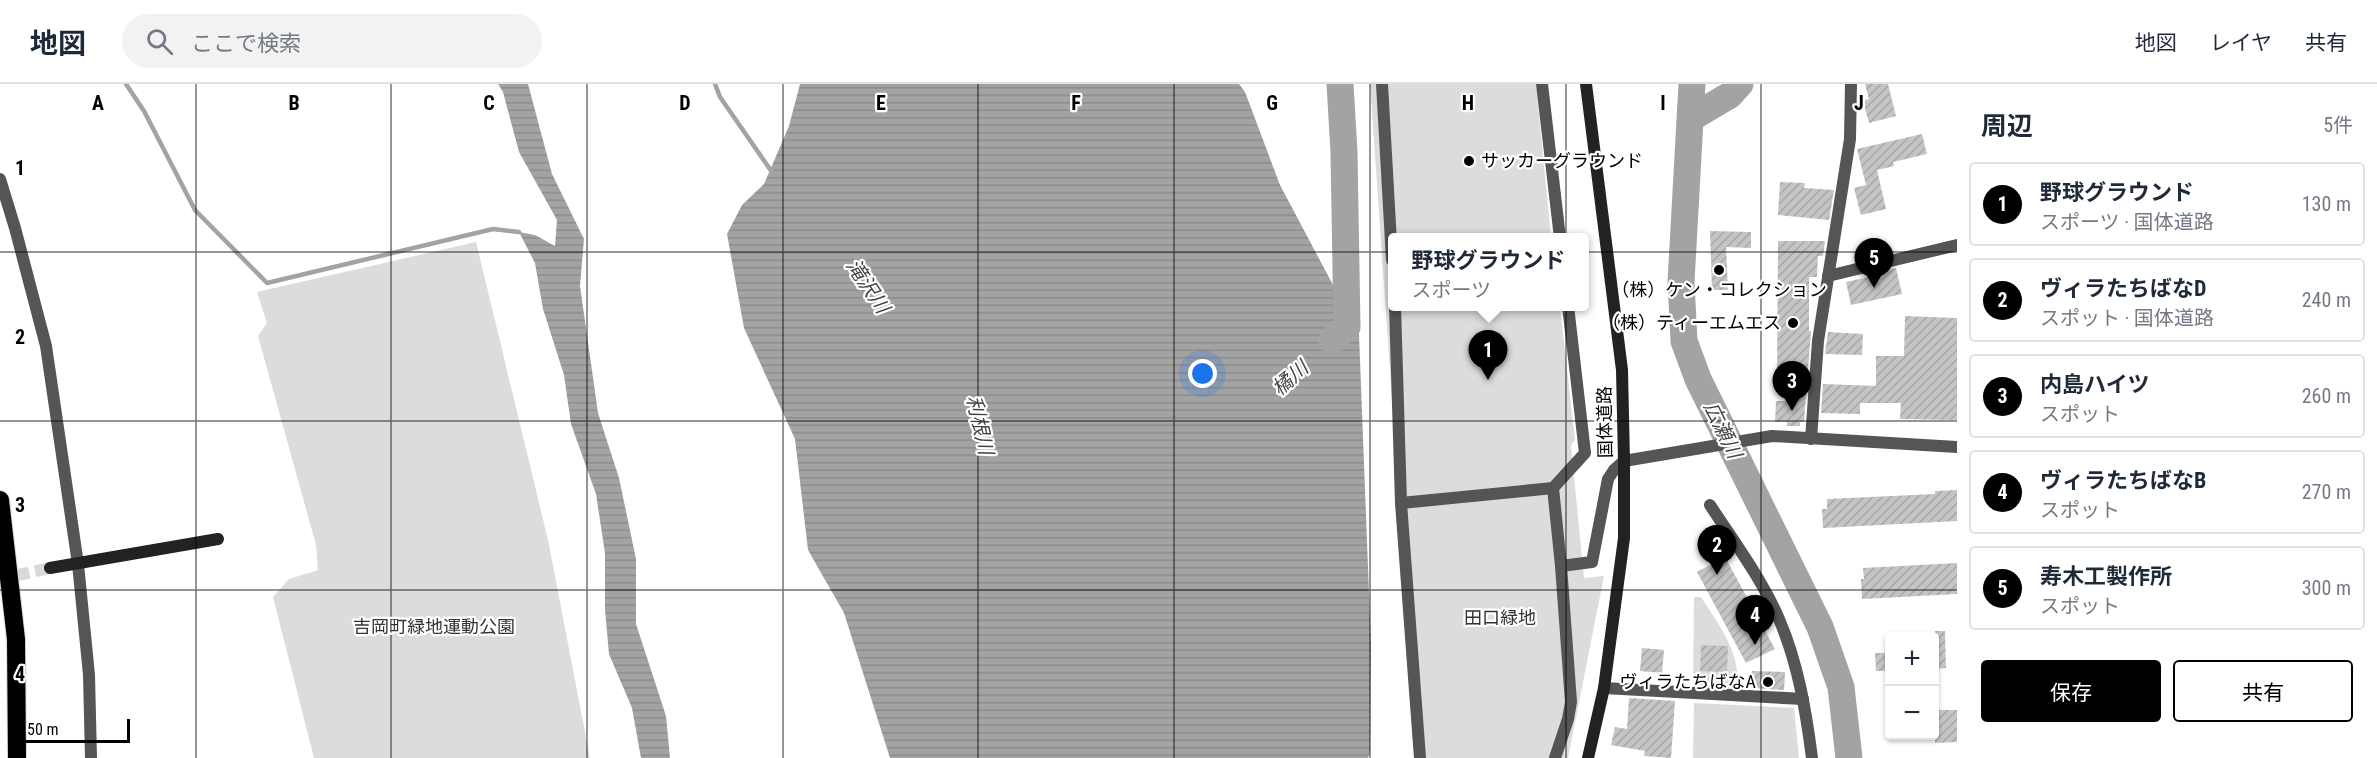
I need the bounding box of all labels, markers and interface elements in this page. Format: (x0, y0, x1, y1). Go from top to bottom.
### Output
search box (122, 14, 542, 68)
icon: search (143, 25, 176, 58)
text: 地図 (30, 27, 86, 60)
text: ここで検索 (191, 31, 301, 56)
text: 地図 (2135, 31, 2177, 55)
text: レイヤ (2210, 31, 2272, 55)
text: 共有 (2305, 31, 2347, 55)
text: A (92, 91, 104, 115)
text: B (288, 91, 300, 115)
text: C (483, 91, 495, 115)
text: D (679, 91, 691, 115)
text: E (876, 91, 886, 115)
text: F (1071, 91, 1081, 115)
text: G (1266, 91, 1278, 115)
text: H (1462, 91, 1474, 115)
text: I (1660, 91, 1666, 115)
text: J (1854, 91, 1864, 115)
text: 周辺 (1981, 111, 2033, 141)
text: 5件 (2323, 113, 2353, 137)
place label: サッカーグラウンド (1481, 150, 1643, 171)
marker: サッカーグラウンド (1462, 154, 1476, 168)
text: 1 (15, 156, 25, 180)
text: 野球グラウンド (2040, 180, 2194, 205)
text: 1 (1997, 192, 2008, 216)
text: 130 m (2302, 192, 2351, 216)
text: スポーツ · 国体道路 (2040, 210, 2214, 234)
popup (1388, 233, 1589, 311)
pin: 5 (1854, 238, 1894, 288)
text: 野球グラウンド (1411, 248, 1566, 273)
water label: 滝沢川 (841, 254, 896, 319)
marker: （株）ケン・コレクション (1712, 263, 1726, 277)
text: ヴィラたちばなD (2040, 276, 2206, 301)
text: スポーツ (1411, 278, 1491, 302)
place label: （株）ケン・コレクション (1611, 279, 1827, 300)
text: 2 (1997, 288, 2008, 312)
text: 240 m (2302, 288, 2351, 312)
text: スポット · 国体道路 (2040, 306, 2214, 330)
place label: （株）ティーエムエス (1602, 312, 1781, 333)
marker: （株）ティーエムエス (1786, 316, 1800, 330)
text: 2 (15, 325, 25, 349)
pin: 1 (1468, 330, 1508, 380)
water label: 橘川 (1267, 355, 1314, 400)
your location (1188, 359, 1217, 388)
pin: 3 (1772, 362, 1812, 411)
text: 内島ハイツ (2040, 372, 2150, 397)
text: 3 (1997, 384, 2008, 408)
text: 260 m (2302, 384, 2351, 408)
street label: 国体道路 (1593, 386, 1616, 458)
water label: 利根川 (962, 393, 999, 459)
water label: 広瀬川 (1699, 398, 1748, 464)
text: スポット (2040, 402, 2120, 426)
text: ヴィラたちばなB (2040, 468, 2206, 493)
text: 4 (1997, 480, 2008, 504)
text: 270 m (2302, 480, 2351, 504)
text: 3 (15, 493, 25, 517)
text: スポット (2040, 498, 2120, 522)
pin: 2 (1698, 526, 1736, 575)
text: 寿木工製作所 (2040, 564, 2172, 589)
text: 5 (1997, 576, 2008, 600)
text: 300 m (2302, 576, 2351, 600)
text: スポット (2040, 594, 2120, 618)
pin: 4 (1736, 596, 1774, 645)
park label: 田口緑地 (1464, 607, 1536, 628)
park label: 吉岡町緑地運動公園 (353, 616, 515, 637)
map controls (1885, 632, 1939, 740)
button: + (1885, 632, 1939, 686)
button: 保存 (1981, 660, 2161, 722)
button: 共有 (2173, 660, 2353, 722)
text: 4 (15, 662, 25, 686)
place label: ヴィラたちばなA (1620, 671, 1757, 692)
marker: ヴィラたちばなA (1761, 675, 1775, 689)
button: − (1885, 686, 1939, 740)
scale bar (18, 716, 130, 744)
text: 50 m (27, 720, 59, 739)

